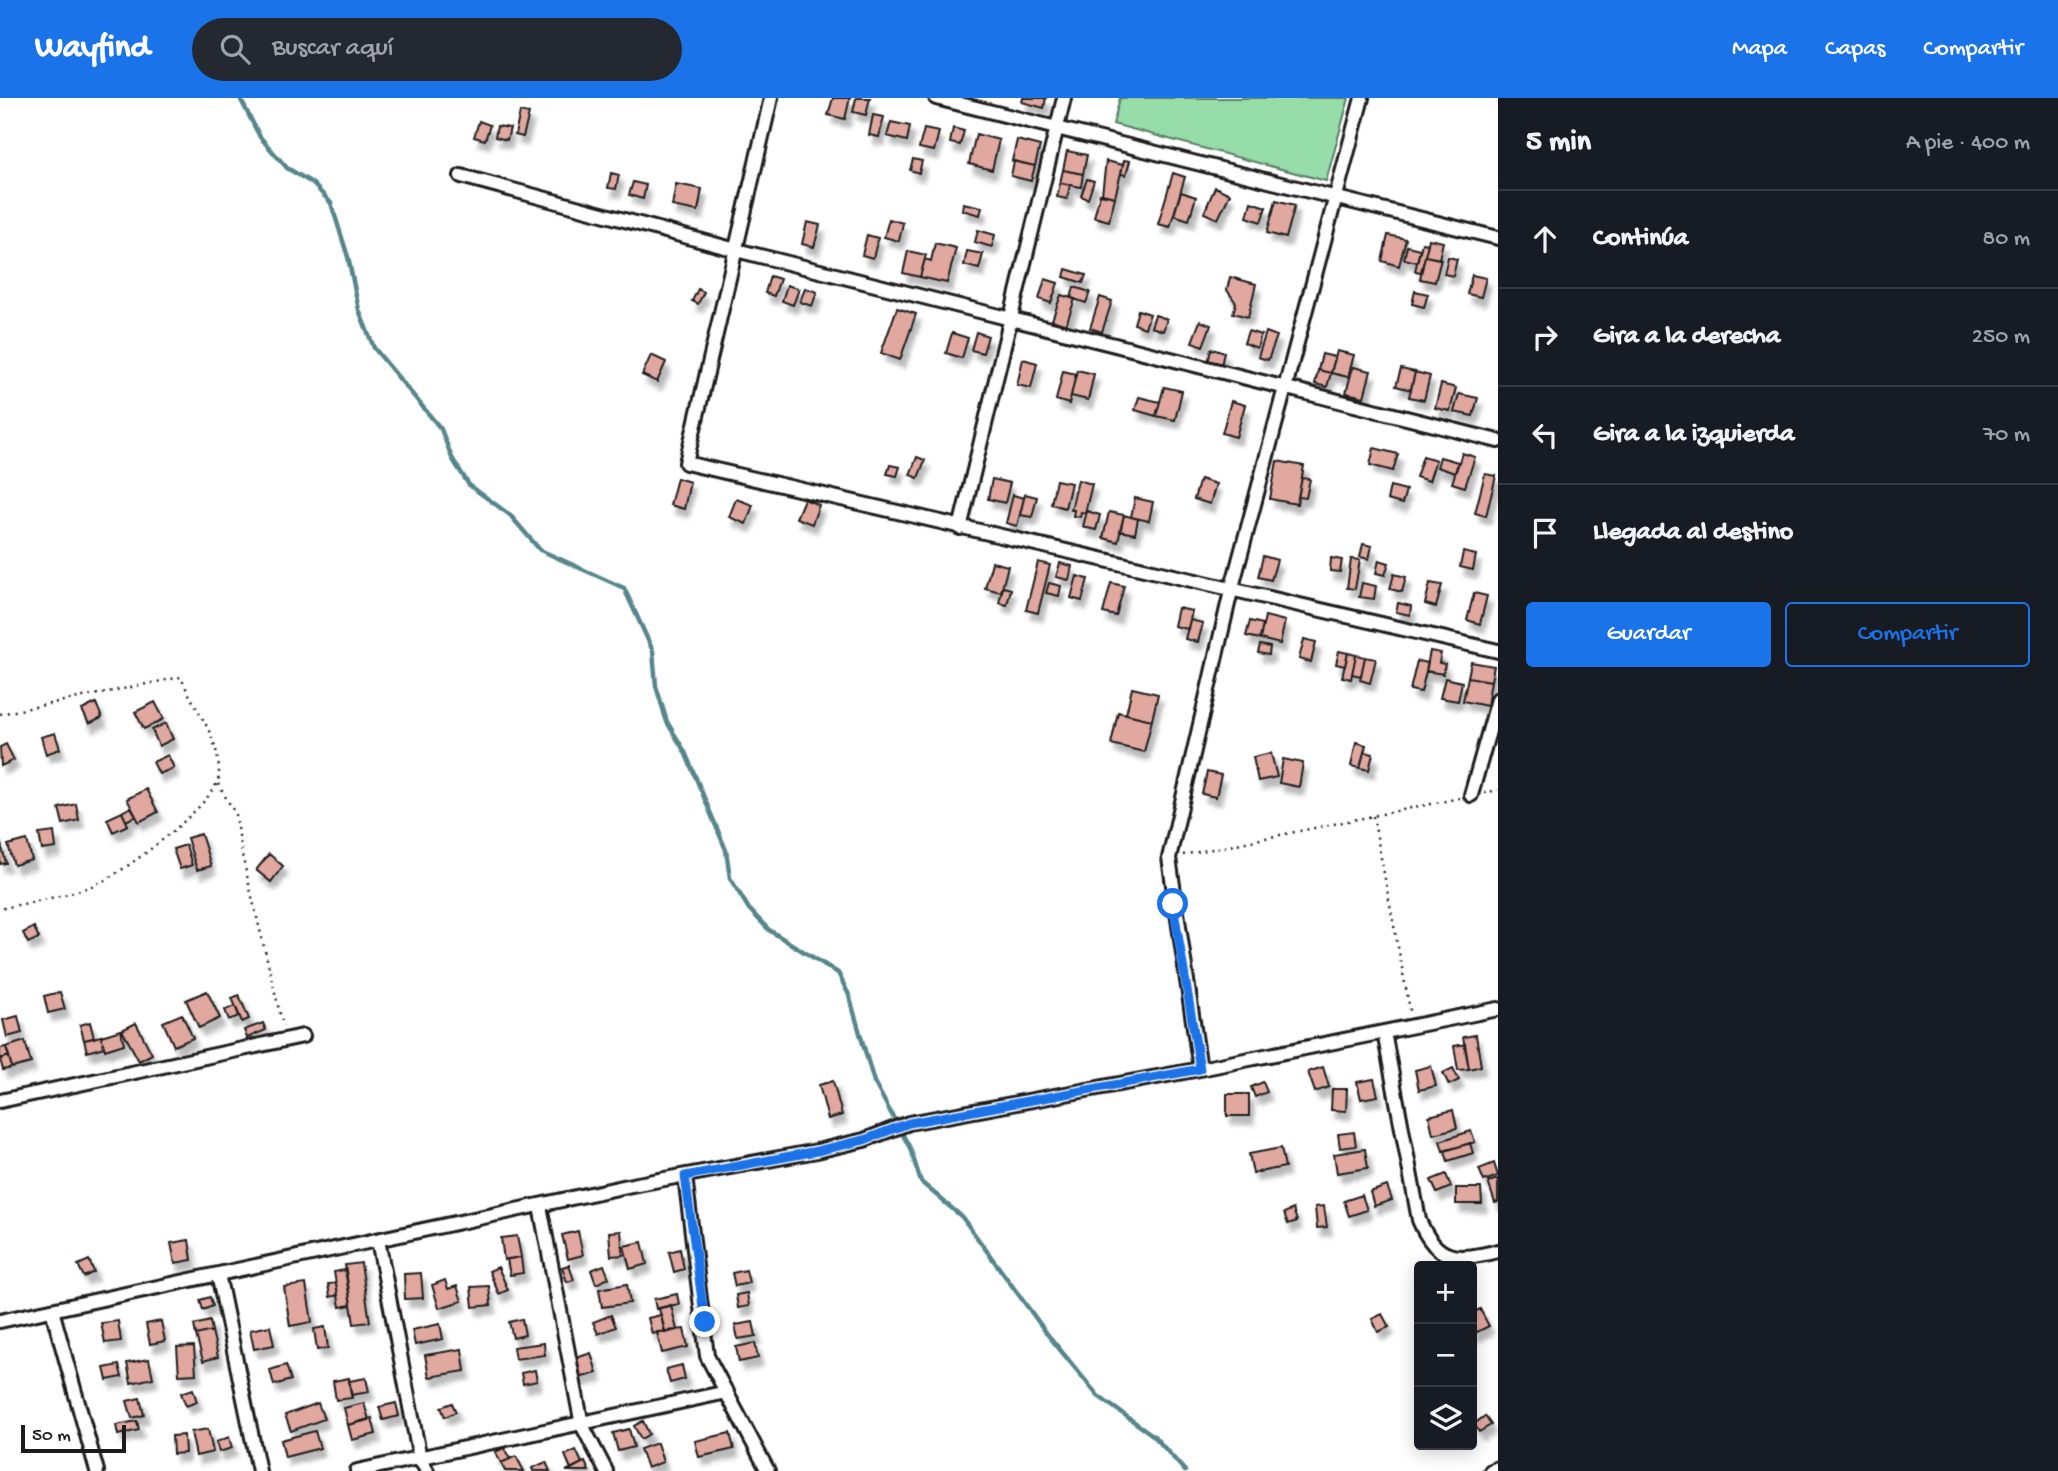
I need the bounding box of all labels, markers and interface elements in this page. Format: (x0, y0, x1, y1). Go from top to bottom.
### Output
search box (192, 18, 682, 81)
text: Wayfind (35, 30, 150, 68)
icon: search (216, 30, 254, 68)
text: Buscar aquí (272, 34, 393, 65)
text: Mapa (1732, 35, 1787, 64)
text: Capas (1825, 35, 1885, 64)
text: Compartir (1923, 35, 2023, 64)
text: 5 min (1526, 126, 1591, 161)
text: A pie · 400 m (1906, 130, 2030, 157)
icon: ahead (1526, 220, 1564, 258)
text: Continúa (1593, 224, 1688, 255)
text: 80 m (1983, 226, 2030, 253)
icon: right (1526, 318, 1564, 356)
text: Gira a la derecha (1593, 322, 1780, 353)
text: 250 m (1972, 324, 2030, 351)
icon: left (1526, 416, 1564, 454)
text: Gira a la izquierda (1593, 420, 1795, 451)
text: 70 m (1983, 422, 2030, 449)
icon: arrive (1526, 514, 1564, 552)
text: Llegada al destino (1593, 518, 1793, 549)
button: Guardar (1526, 602, 1771, 667)
button: Compartir (1785, 602, 2030, 667)
route start (1157, 888, 1188, 919)
map controls (1414, 1261, 1477, 1450)
button: + (1414, 1261, 1477, 1324)
route end (689, 1306, 720, 1337)
button: − (1414, 1324, 1477, 1387)
button: layers (1414, 1387, 1477, 1450)
scale bar (21, 1422, 126, 1454)
text: 50 m (32, 1425, 71, 1448)

